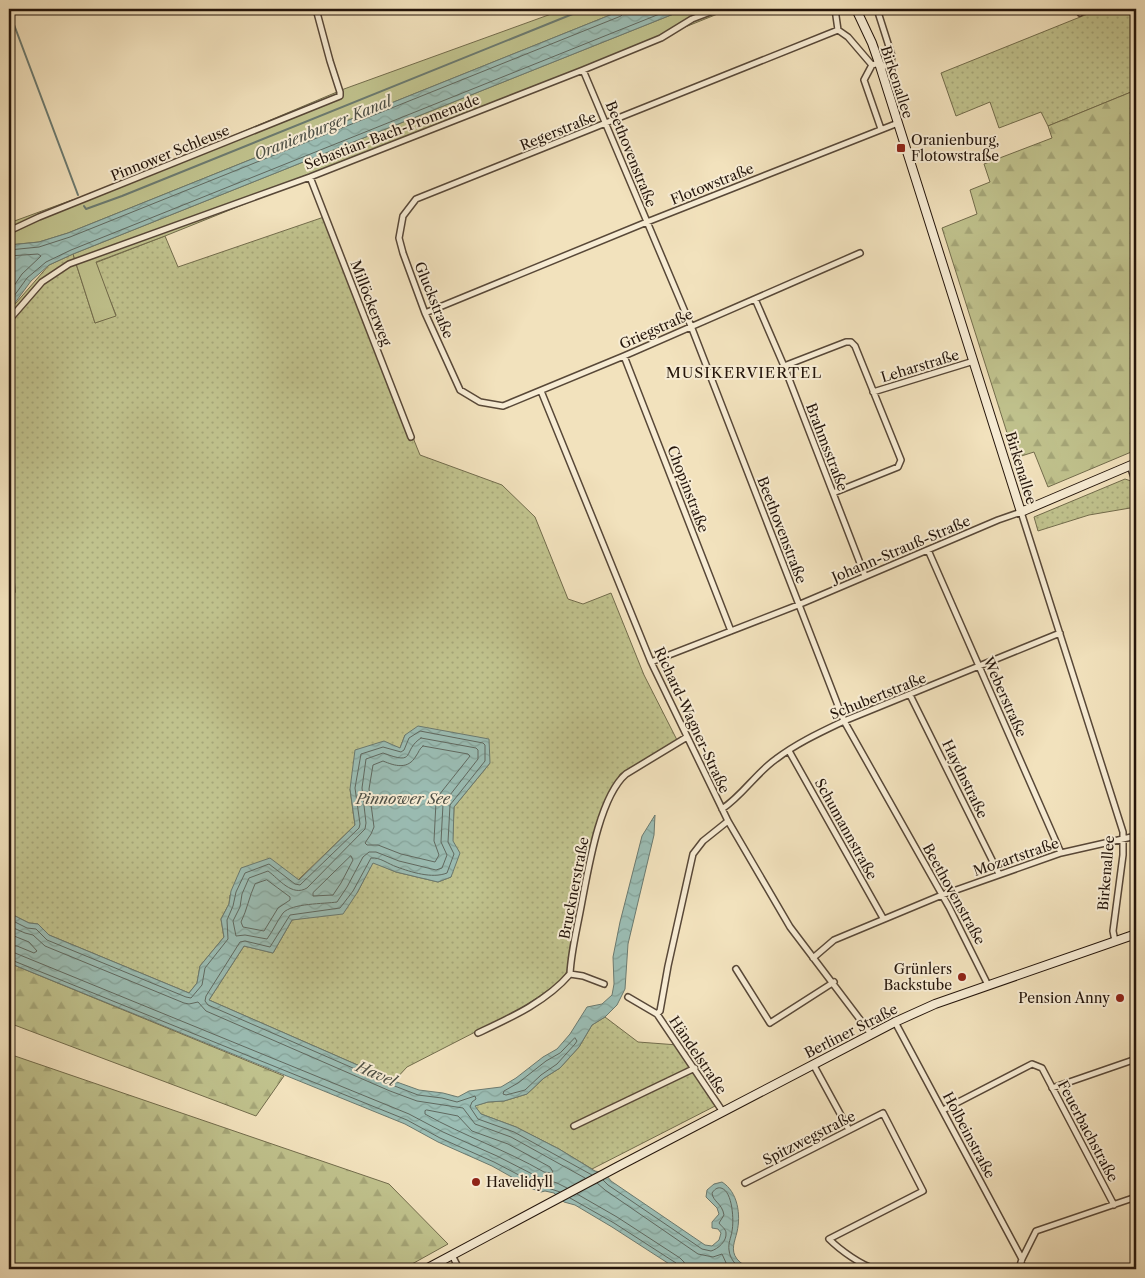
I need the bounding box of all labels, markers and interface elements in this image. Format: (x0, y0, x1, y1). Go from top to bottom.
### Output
street label: Birkenallee (877, 43, 917, 121)
water label: Oranienburger Kanal (251, 90, 397, 164)
street label: Sebastian-Bach-Promenade (302, 90, 482, 174)
street label: Beethovenstraße (602, 98, 661, 210)
street label: Regerstraße (517, 107, 599, 154)
street label: Pinnower Schleuse (108, 121, 232, 185)
place label: Oranienburg, Flotowstraße (911, 131, 999, 165)
marker: Oranienburg, Flotowstraße (895, 142, 907, 154)
street label: Flotowstraße (668, 159, 756, 209)
street label: Millöckerweg (346, 258, 396, 349)
street label: Gluckstraße (410, 259, 458, 341)
street label: Griegstraße (617, 305, 696, 353)
street label: Leharstraße (879, 346, 961, 386)
district label: MUSIKERVIERTEL (666, 363, 822, 382)
street label: Brahmsstraße (802, 401, 852, 494)
street label: Birkenallee (1001, 429, 1041, 507)
street label: Chopinstraße (663, 443, 713, 535)
street label: Beethovenstraße (753, 474, 811, 586)
street label: Johann-Strauß-Straße (827, 512, 973, 587)
street label: Richard-Wagner-Straße (650, 644, 734, 796)
street label: Weberstraße (979, 653, 1031, 740)
street label: Schubertstraße (827, 668, 929, 723)
street label: Haydnstraße (938, 737, 992, 821)
street label: Schumannstraße (811, 775, 881, 883)
water label: Pinnower See (355, 789, 451, 808)
street label: Mozartstraße (971, 834, 1061, 880)
street label: Birkenallee (1094, 834, 1118, 911)
street label: Brucknerstraße (555, 835, 593, 941)
street label: Beethovenstraße (919, 840, 989, 948)
place label: Grünlers Backstube (884, 960, 952, 994)
marker: Grünlers Backstube (956, 971, 968, 983)
place label: Pension Anny (1018, 989, 1110, 1007)
marker: Pension Anny (1114, 992, 1126, 1004)
street label: Berliner Straße (801, 1000, 901, 1062)
street label: Händelstraße (665, 1013, 731, 1098)
water label: Havel (352, 1056, 401, 1091)
street label: Feuerbachstraße (1054, 1077, 1122, 1185)
street label: Holbeinstraße (939, 1089, 999, 1182)
street label: Spitzwegstraße (760, 1107, 858, 1169)
place label: Havelidyll (486, 1173, 553, 1191)
marker: Havelidyll (470, 1176, 482, 1188)

